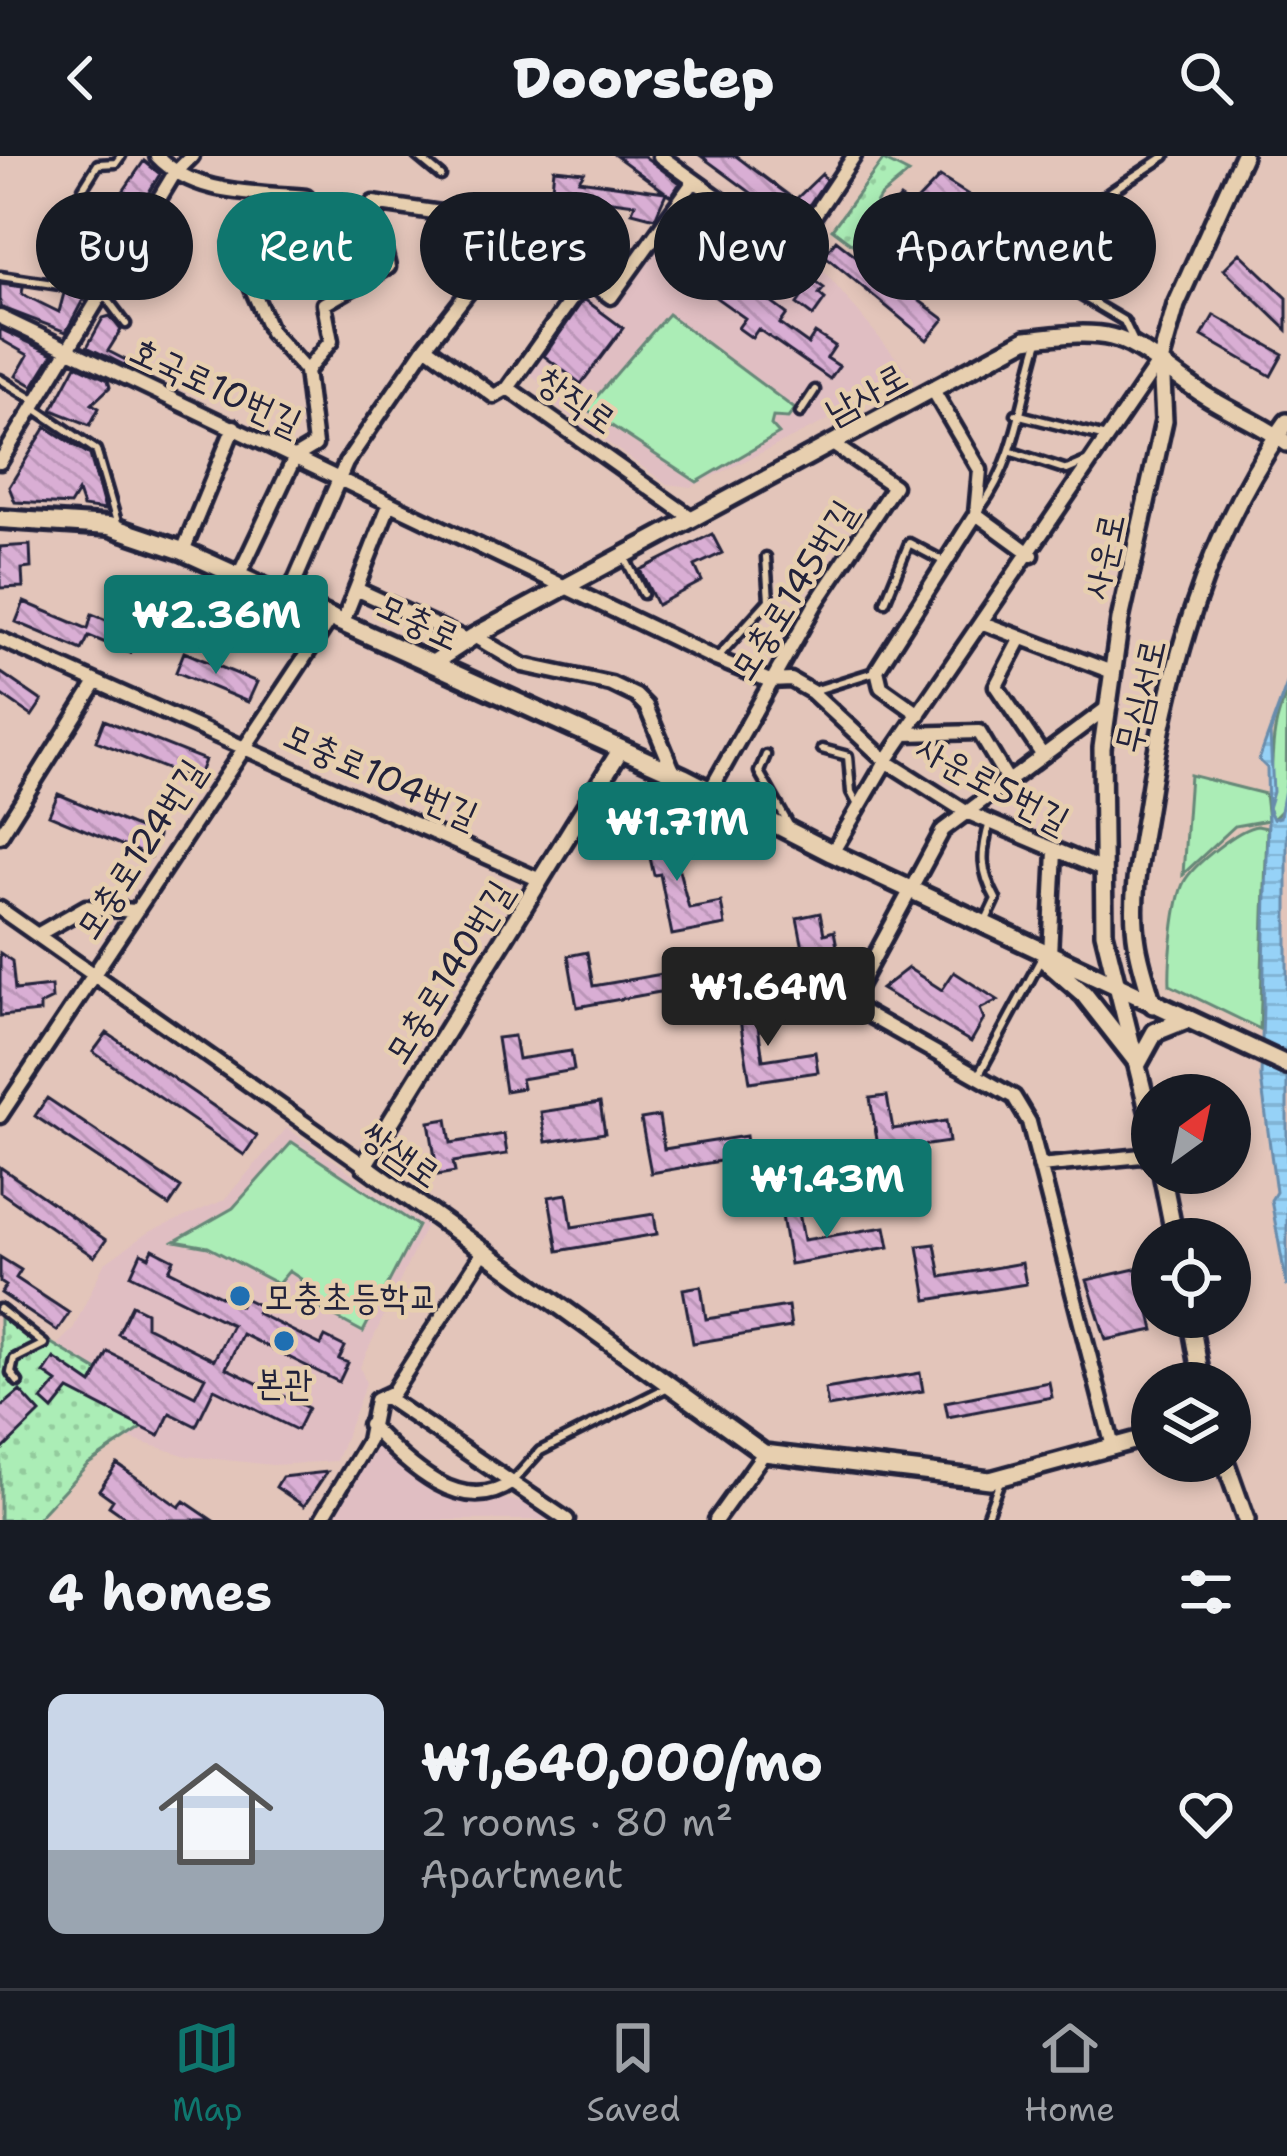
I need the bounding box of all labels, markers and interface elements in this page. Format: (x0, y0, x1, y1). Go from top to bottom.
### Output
text: Doorstep (513, 42, 774, 114)
icon: back (48, 45, 114, 111)
icon: search (1173, 45, 1239, 111)
chip: Buy (36, 192, 193, 300)
chip: Rent (217, 192, 396, 300)
chip: Filters (420, 192, 630, 300)
chip: New (654, 192, 829, 300)
chip: Apartment (853, 192, 1156, 300)
street label: 호국로10번길 (122, 325, 310, 447)
street label: 남사로 (816, 351, 916, 435)
street label: 창직로 (527, 355, 627, 445)
street label: 모충로145번길 (718, 490, 868, 690)
street label: 사운로 (1070, 508, 1136, 604)
pin: ₩2.36M (118, 575, 314, 677)
street label: 모충로 (369, 580, 469, 662)
text: ₩2.36M (131, 588, 301, 640)
street label: 무심서로 (1103, 634, 1177, 758)
street label: 모충로104번길 (276, 710, 486, 840)
street label: 사운로5번길 (908, 723, 1078, 845)
street label: 모충로124번길 (63, 749, 217, 949)
pin: ₩1.71M (579, 782, 775, 884)
text: ₩1.71M (605, 795, 749, 847)
street label: 모충로140번길 (372, 871, 524, 1073)
pin: ₩1.64M (670, 947, 866, 1049)
text: ₩1.64M (689, 960, 847, 1012)
north arrow (1131, 1074, 1251, 1194)
map controls (1131, 1074, 1251, 1482)
street label: 쌍샘로 (351, 1109, 451, 1199)
pin: ₩1.43M (729, 1139, 925, 1241)
text: ₩1.43M (750, 1152, 904, 1204)
button: locate (1131, 1218, 1251, 1338)
place label: 모충초등학교 (264, 1272, 438, 1321)
marker: 모충초등학교 (227, 1283, 253, 1309)
marker: 본관 (271, 1328, 297, 1354)
place label: 본관 (255, 1358, 313, 1407)
button: layers (1131, 1362, 1251, 1482)
text: 4 homes (48, 1558, 272, 1626)
icon: filters (1173, 1559, 1239, 1625)
text: ₩1,640,000/mo (420, 1728, 823, 1796)
icon: home (144, 1742, 288, 1886)
icon: heart (1173, 1781, 1239, 1847)
text: 2 rooms · 80 m² (420, 1796, 733, 1848)
text: Apartment (420, 1848, 623, 1900)
tab: Map (172, 2015, 243, 2132)
tab: Saved (587, 2015, 680, 2132)
tab: Home (1024, 2015, 1115, 2132)

